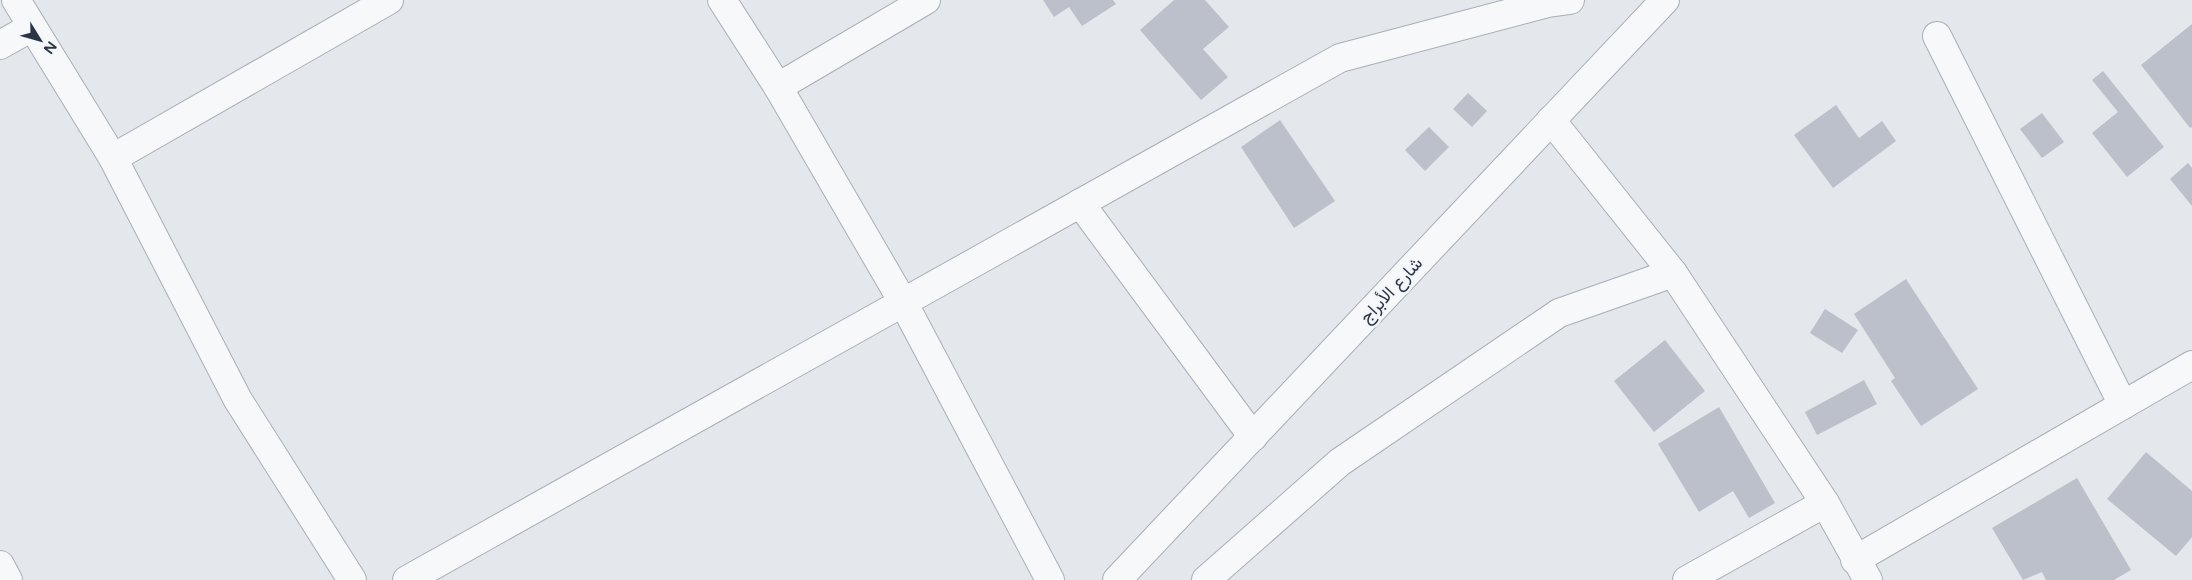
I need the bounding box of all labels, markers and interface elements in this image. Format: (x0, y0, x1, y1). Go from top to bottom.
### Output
north arrow (15, 15, 65, 65)
text: N (40, 38, 60, 57)
street label: شارع الأبراج (1355, 252, 1428, 328)

